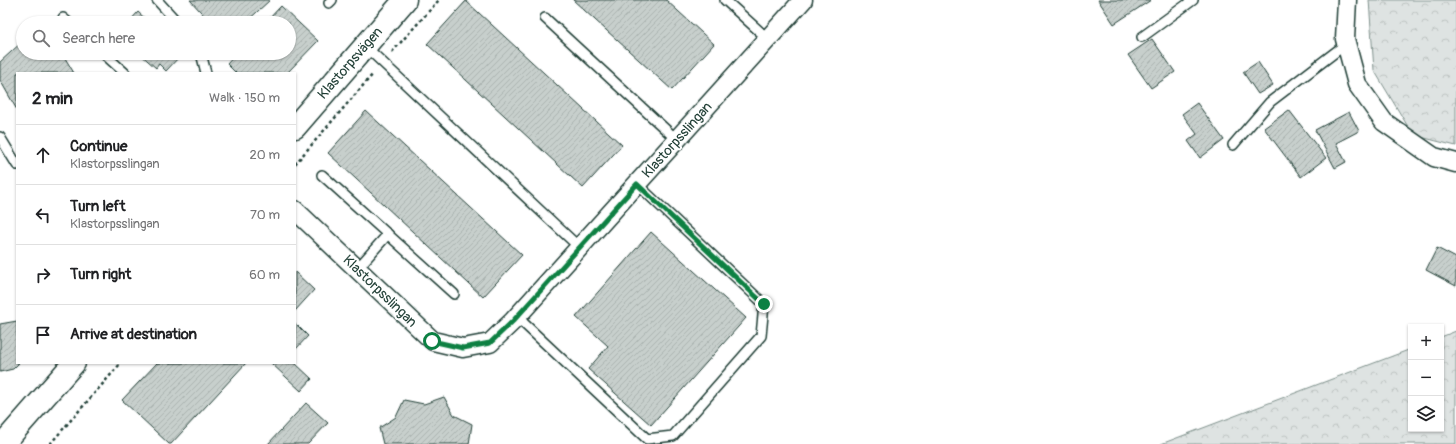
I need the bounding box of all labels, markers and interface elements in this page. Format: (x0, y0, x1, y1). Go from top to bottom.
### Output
search box (16, 16, 296, 60)
street label: Klastorpsvägen (314, 23, 386, 103)
icon: search (30, 27, 52, 49)
text: Search here (62, 29, 135, 48)
text: 2 min (32, 88, 73, 109)
text: Walk · 150 m (209, 90, 280, 106)
street label: Klastorpsslingan (638, 98, 716, 182)
text: Continue (70, 137, 128, 156)
icon: ahead (32, 144, 54, 166)
text: 20 m (249, 147, 280, 163)
text: Klastorpsslingan (70, 156, 160, 172)
text: Turn left (70, 197, 126, 216)
icon: left (32, 204, 54, 226)
text: 70 m (250, 207, 280, 223)
text: Klastorpsslingan (70, 216, 160, 232)
street label: Klastorpsslingan (339, 251, 421, 331)
icon: right (32, 264, 54, 286)
text: Turn right (70, 265, 131, 284)
text: 60 m (249, 267, 280, 283)
route end (755, 295, 773, 313)
icon: arrive (32, 324, 54, 346)
map controls (1408, 324, 1444, 432)
button: + (1408, 324, 1444, 360)
text: Arrive at destination (70, 325, 197, 344)
route start (423, 332, 441, 350)
button: − (1408, 360, 1444, 396)
button: layers (1408, 396, 1444, 432)

